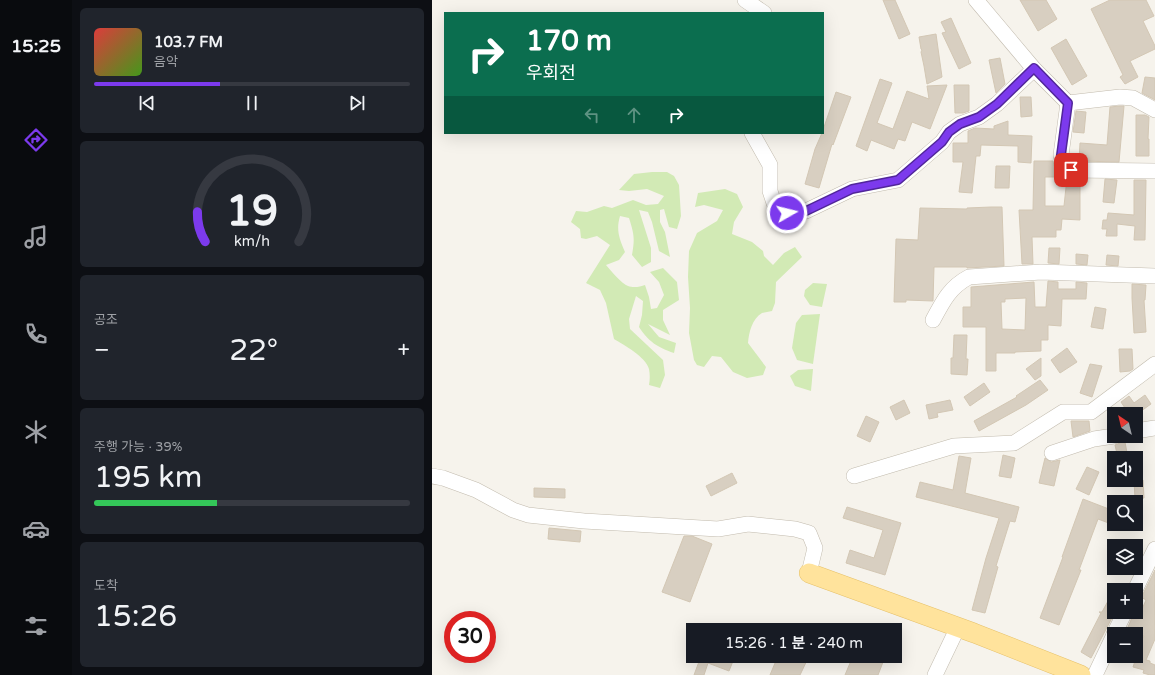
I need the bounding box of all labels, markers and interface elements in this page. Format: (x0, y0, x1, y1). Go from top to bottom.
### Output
text: 170 m (526, 24, 612, 58)
icon: right (460, 28, 512, 80)
text: 103.7 FM (154, 33, 223, 51)
text: 15:25 (11, 35, 61, 57)
text: 음악 (154, 54, 178, 70)
text: 우회전 (526, 62, 576, 84)
icon: previous (136, 92, 158, 114)
icon: pause (241, 92, 263, 114)
icon: next (346, 92, 368, 114)
icon: left (581, 104, 603, 126)
icon: ahead (623, 104, 645, 126)
icon: right (665, 104, 687, 126)
icon: directions (22, 126, 50, 154)
pin (1054, 153, 1088, 187)
icon: arrive (1060, 159, 1082, 181)
text: 19 (226, 187, 278, 237)
position arrow (766, 192, 808, 234)
icon: music (22, 223, 50, 251)
text: km/h (234, 233, 270, 250)
text: 공조 (94, 312, 118, 328)
icon: phone (22, 320, 50, 348)
text: 22° (229, 332, 278, 369)
text: − (94, 337, 110, 363)
text: + (398, 337, 410, 363)
north arrow (1107, 407, 1143, 443)
map controls (1107, 407, 1143, 663)
icon: climate (22, 418, 50, 446)
text: 주행 가능 · 39% (94, 439, 182, 455)
button: sound (1107, 451, 1143, 487)
text: 195 km (94, 459, 202, 496)
button: search (1107, 495, 1143, 531)
icon: car (22, 515, 50, 543)
button: layers (1107, 539, 1143, 575)
text: 도착 (94, 578, 118, 594)
button: + (1107, 583, 1143, 619)
text: 15:26 (94, 598, 177, 635)
speed limit sign: 30 (444, 611, 496, 663)
icon: filters (22, 612, 50, 640)
button: − (1107, 627, 1143, 663)
text: 15:26 · 1 분 · 240 m (725, 634, 863, 652)

